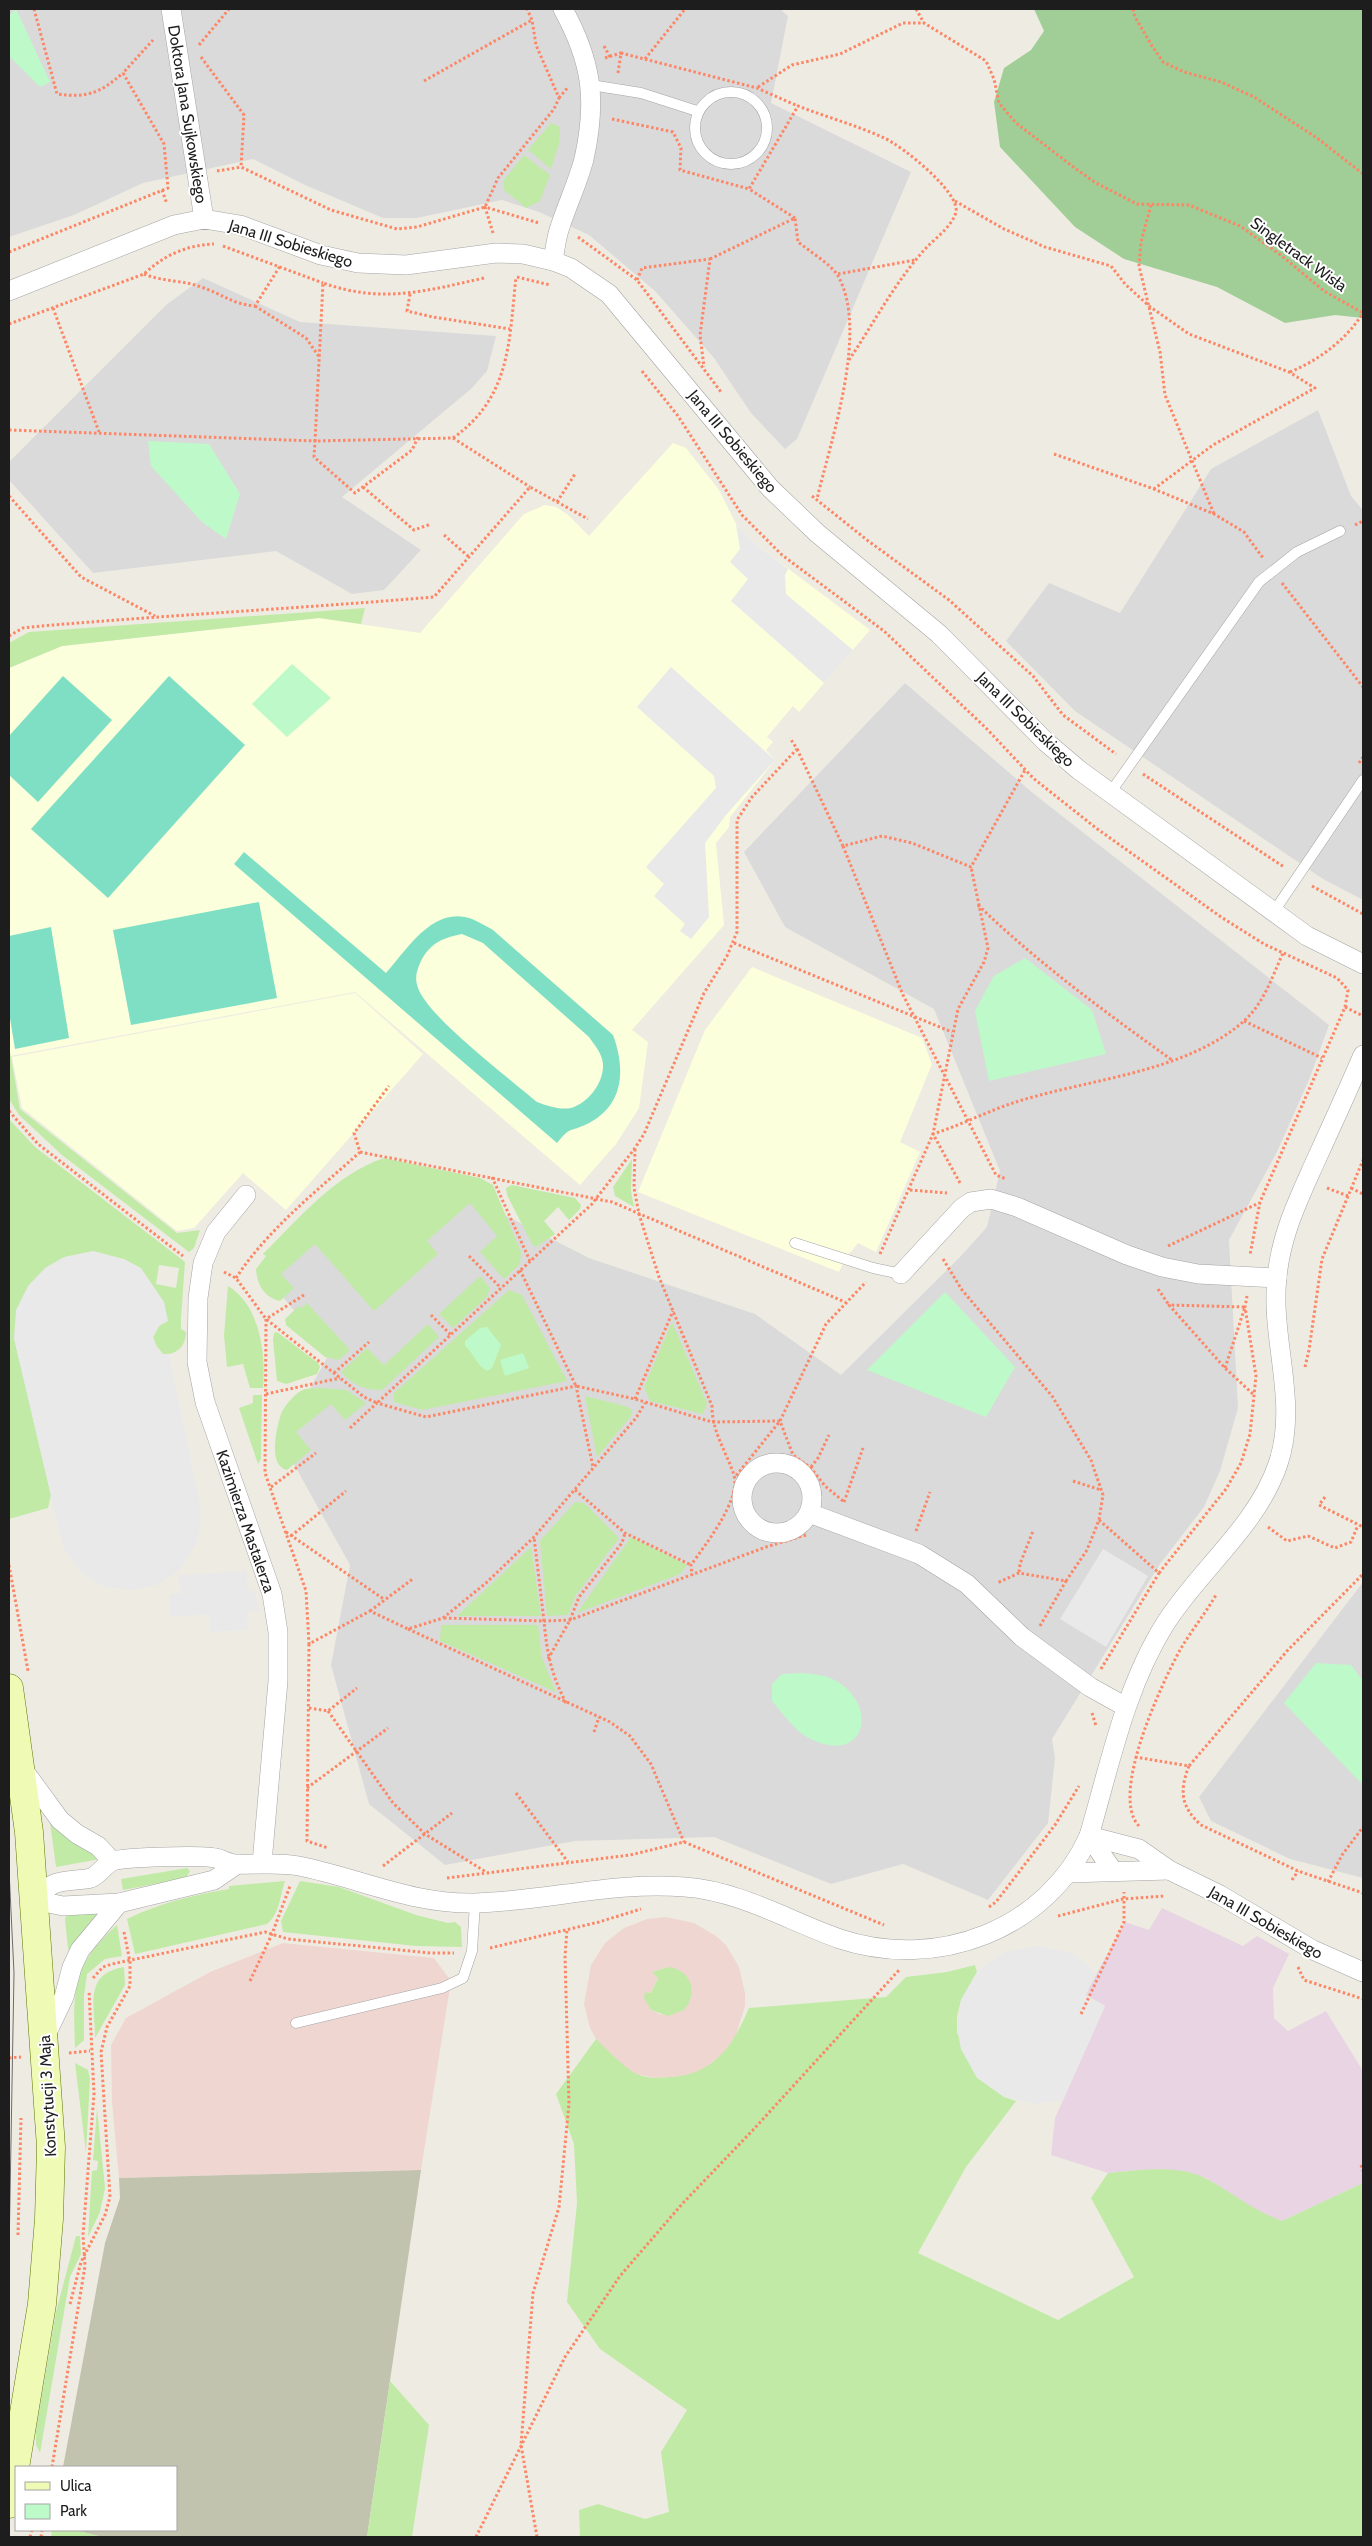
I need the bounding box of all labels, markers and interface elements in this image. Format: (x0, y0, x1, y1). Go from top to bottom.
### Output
street label: Doktora Jana Sujkowskiego (164, 24, 211, 205)
street label: Singletrack Wisła (1247, 213, 1351, 296)
street label: Jana III Sobieskiego (226, 215, 355, 271)
street label: Jana III Sobieskiego (683, 385, 781, 497)
street label: Jana III Sobieskiego (972, 667, 1079, 771)
street label: Kazimierza Mastalerza (212, 1447, 279, 1595)
street label: Jana III Sobieskiego (1205, 1882, 1326, 1963)
street label: Konstytucji 3 Maja (35, 2034, 60, 2157)
legend (15, 2466, 178, 2531)
text: Ulica (60, 2477, 92, 2495)
text: Park (60, 2502, 87, 2520)

